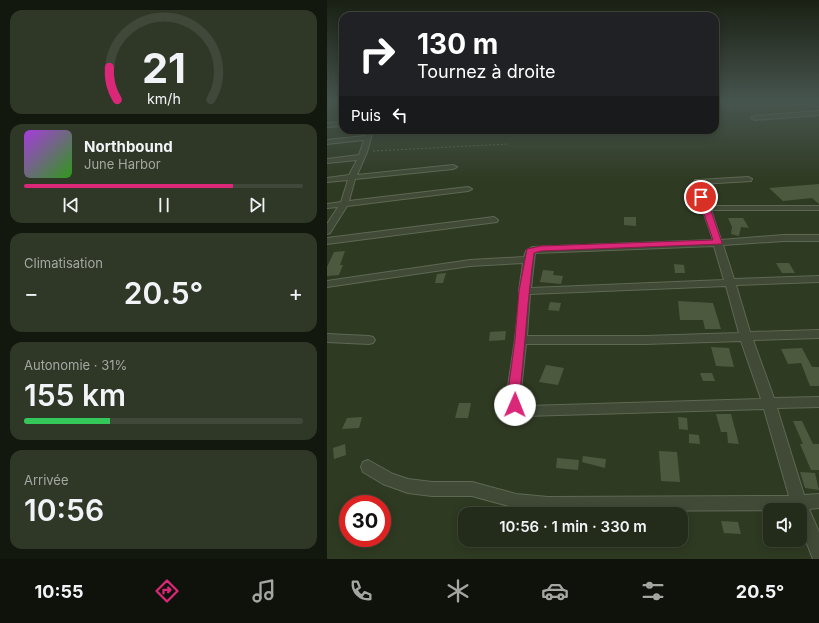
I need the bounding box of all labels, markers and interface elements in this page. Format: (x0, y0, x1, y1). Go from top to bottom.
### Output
text: 130 m (417, 27, 498, 61)
icon: right (351, 28, 403, 80)
text: 21 (141, 43, 186, 93)
text: Tournez à droite (417, 61, 556, 82)
text: km/h (147, 90, 180, 107)
icon: left (389, 104, 411, 126)
text: Puis (351, 106, 381, 125)
text: Northbound (84, 137, 173, 156)
text: June Harbor (84, 156, 161, 172)
pin (684, 180, 718, 214)
icon: arrive (690, 186, 712, 208)
icon: previous (60, 194, 82, 216)
icon: pause (153, 194, 175, 216)
icon: next (246, 194, 268, 216)
text: Climatisation (24, 255, 103, 271)
text: 20.5° (124, 275, 203, 311)
text: − (24, 280, 39, 306)
text: + (288, 280, 303, 306)
text: Autonomie · 31% (24, 357, 127, 373)
text: 155 km (24, 377, 126, 413)
position arrow (494, 384, 536, 426)
text: Arrivée (24, 472, 69, 488)
text: 10:56 (24, 492, 104, 528)
speed limit sign: 30 (339, 495, 391, 547)
map controls (763, 503, 807, 547)
button: sound (763, 503, 807, 547)
text: 10:56 · 1 min · 330 m (499, 517, 647, 536)
icon: directions (153, 577, 181, 605)
icon: music (250, 577, 278, 605)
icon: phone (347, 577, 375, 605)
icon: climate (444, 577, 472, 605)
icon: car (541, 577, 569, 605)
icon: filters (639, 577, 667, 605)
text: 10:55 (35, 581, 84, 602)
text: 20.5° (736, 581, 784, 602)

